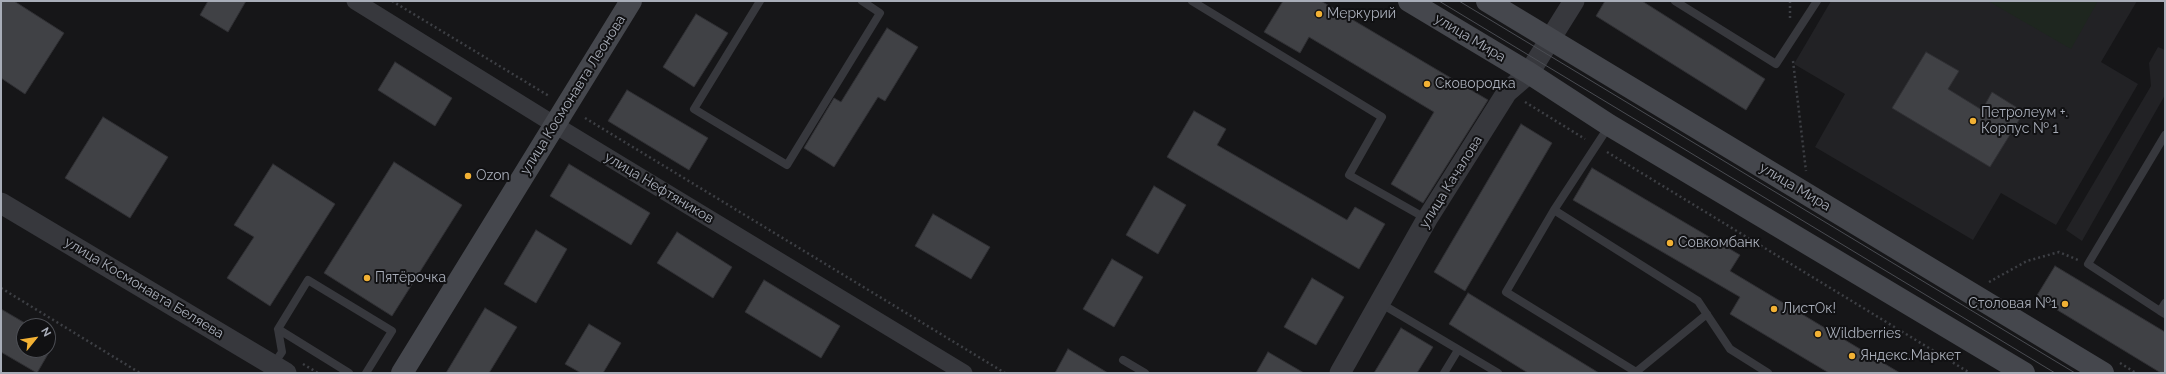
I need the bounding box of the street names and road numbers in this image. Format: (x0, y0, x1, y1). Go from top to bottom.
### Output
street label: улица Мира (1431, 10, 1509, 66)
street label: улица Космонавта Леонова (517, 12, 629, 178)
street label: улица Качалова (1416, 133, 1486, 231)
street label: улица Нефтяников (601, 149, 717, 227)
street label: улица Мира (1756, 159, 1834, 215)
street label: улица Космонавта Беляева (61, 234, 227, 342)

